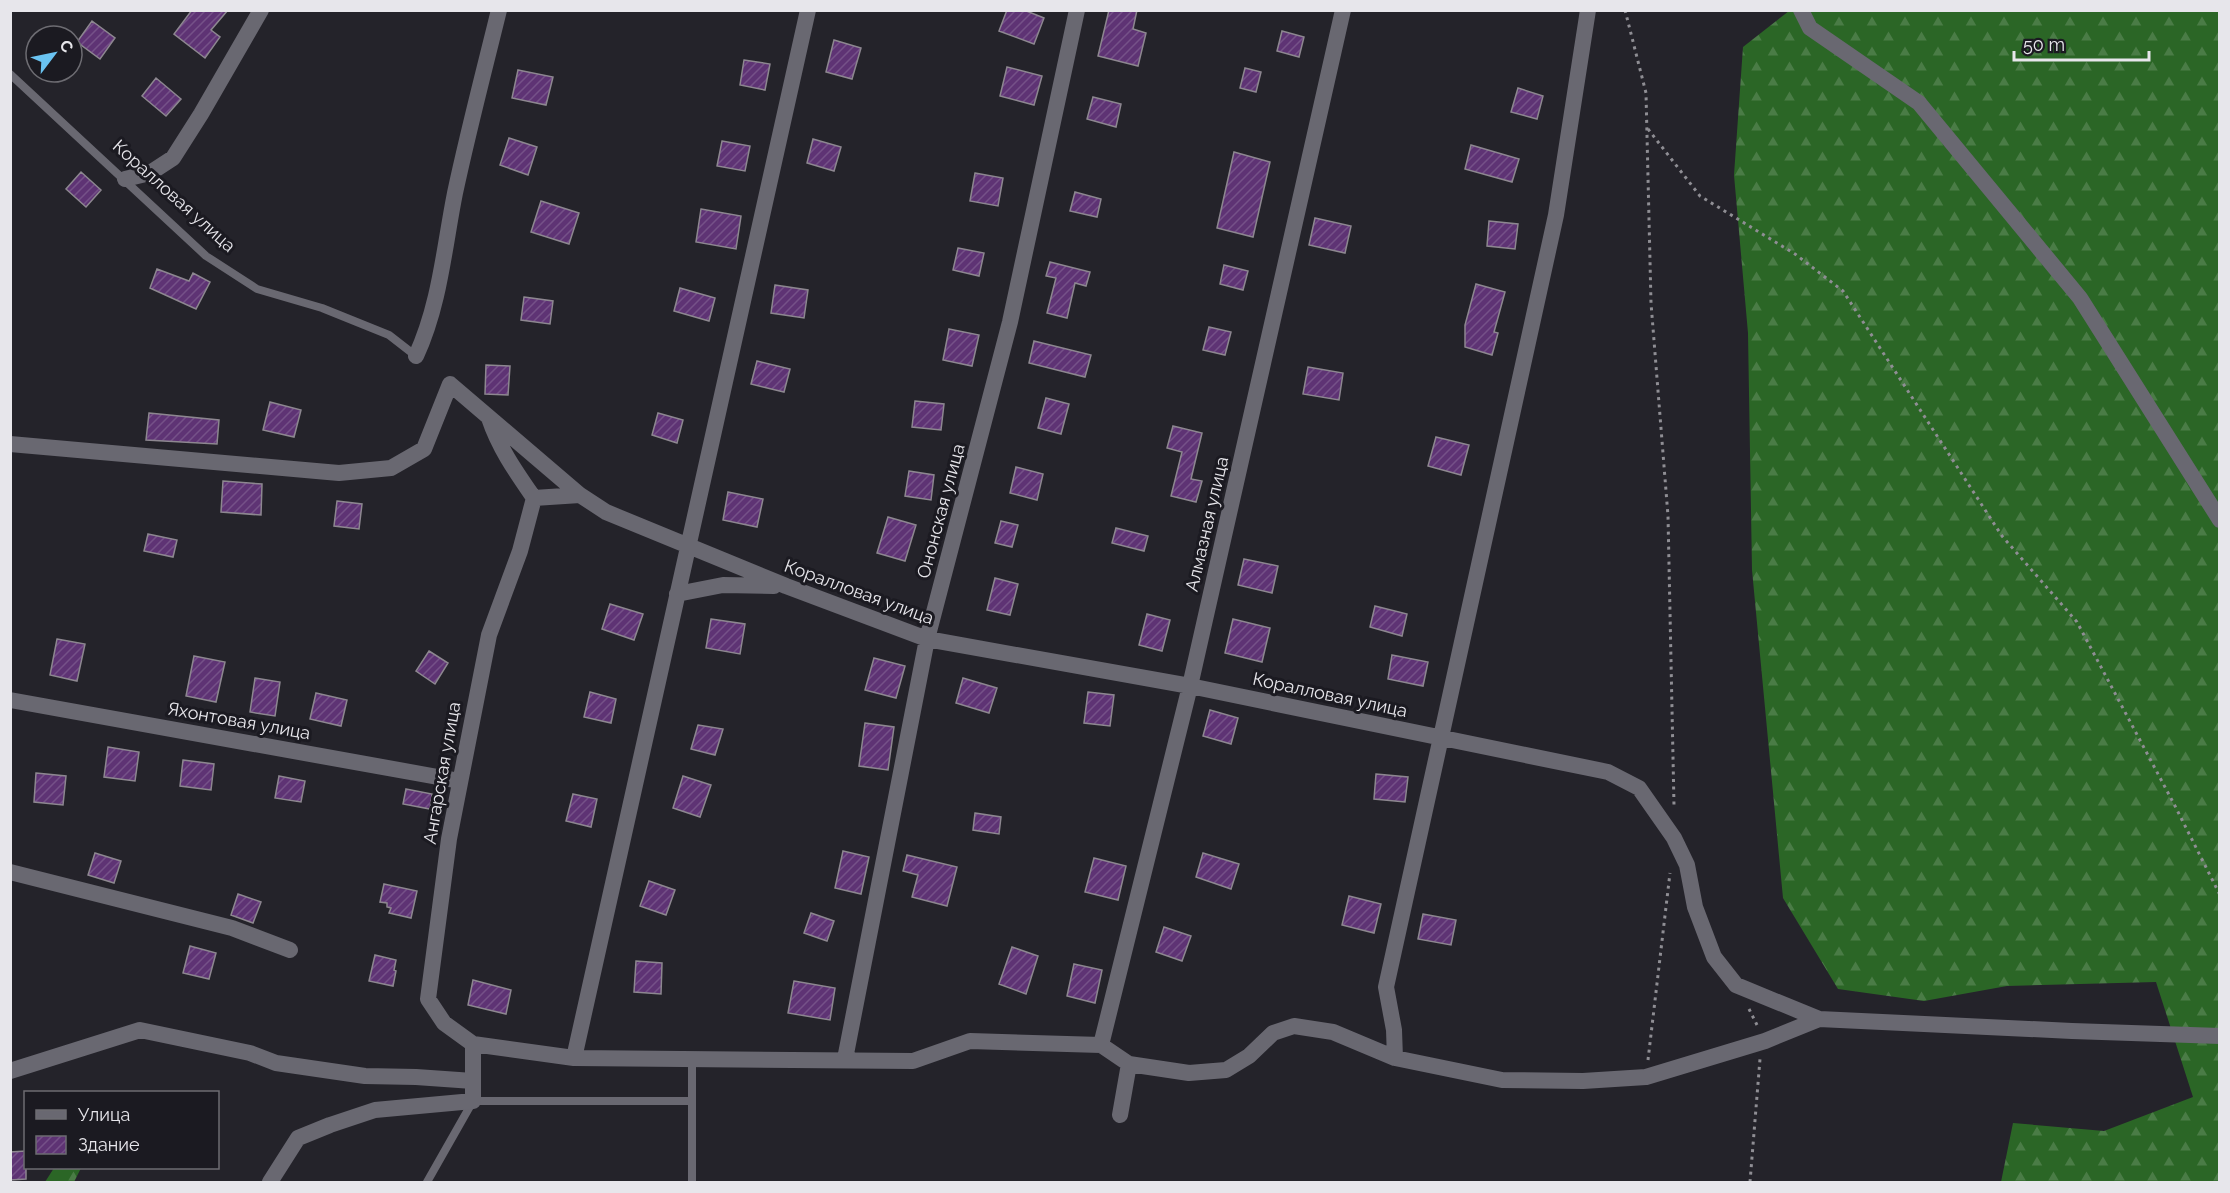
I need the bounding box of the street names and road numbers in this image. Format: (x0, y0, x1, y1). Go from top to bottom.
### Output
street label: Коралловая улица (109, 135, 240, 256)
street label: Ононская улица (912, 441, 969, 580)
street label: Алмазная улица (1181, 454, 1232, 593)
street label: Коралловая улица (782, 555, 937, 628)
street label: Коралловая улица (1251, 668, 1409, 721)
street label: Яхонтовая улица (166, 698, 312, 743)
street label: Ангарская улица (419, 700, 464, 846)

